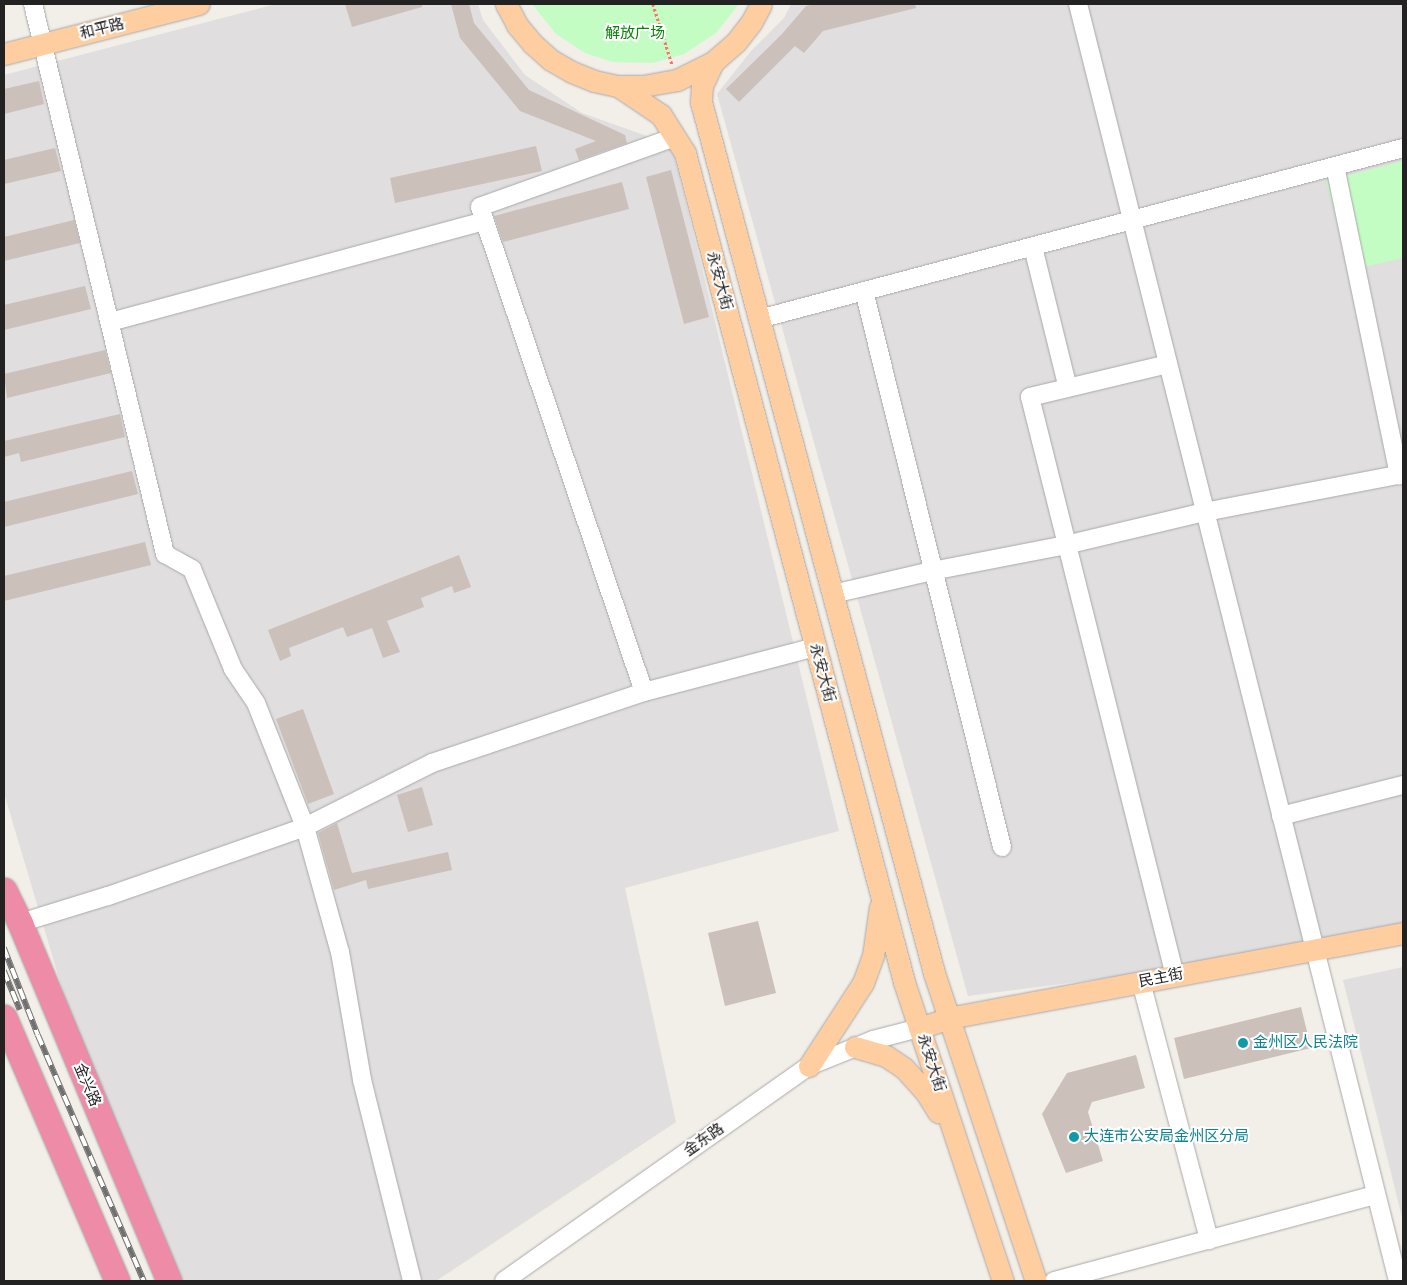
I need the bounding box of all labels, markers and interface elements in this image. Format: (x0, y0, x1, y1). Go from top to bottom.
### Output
street label: 和平路 (78, 15, 126, 43)
park label: 解放广场 (605, 25, 665, 43)
street label: 永安大街 (703, 250, 735, 312)
street label: 永安大街 (806, 642, 838, 704)
street label: 民主街 (1137, 965, 1185, 991)
street label: 永安大街 (913, 1032, 949, 1094)
place label: 金州区人民法院 (1253, 1034, 1358, 1052)
marker: 金州区人民法院 (1237, 1037, 1249, 1049)
street label: 金兴路 (70, 1061, 104, 1109)
street label: 金东路 (680, 1120, 728, 1160)
place label: 大连市公安局金州区分局 (1084, 1128, 1249, 1146)
marker: 大连市公安局金州区分局 (1068, 1131, 1080, 1143)

